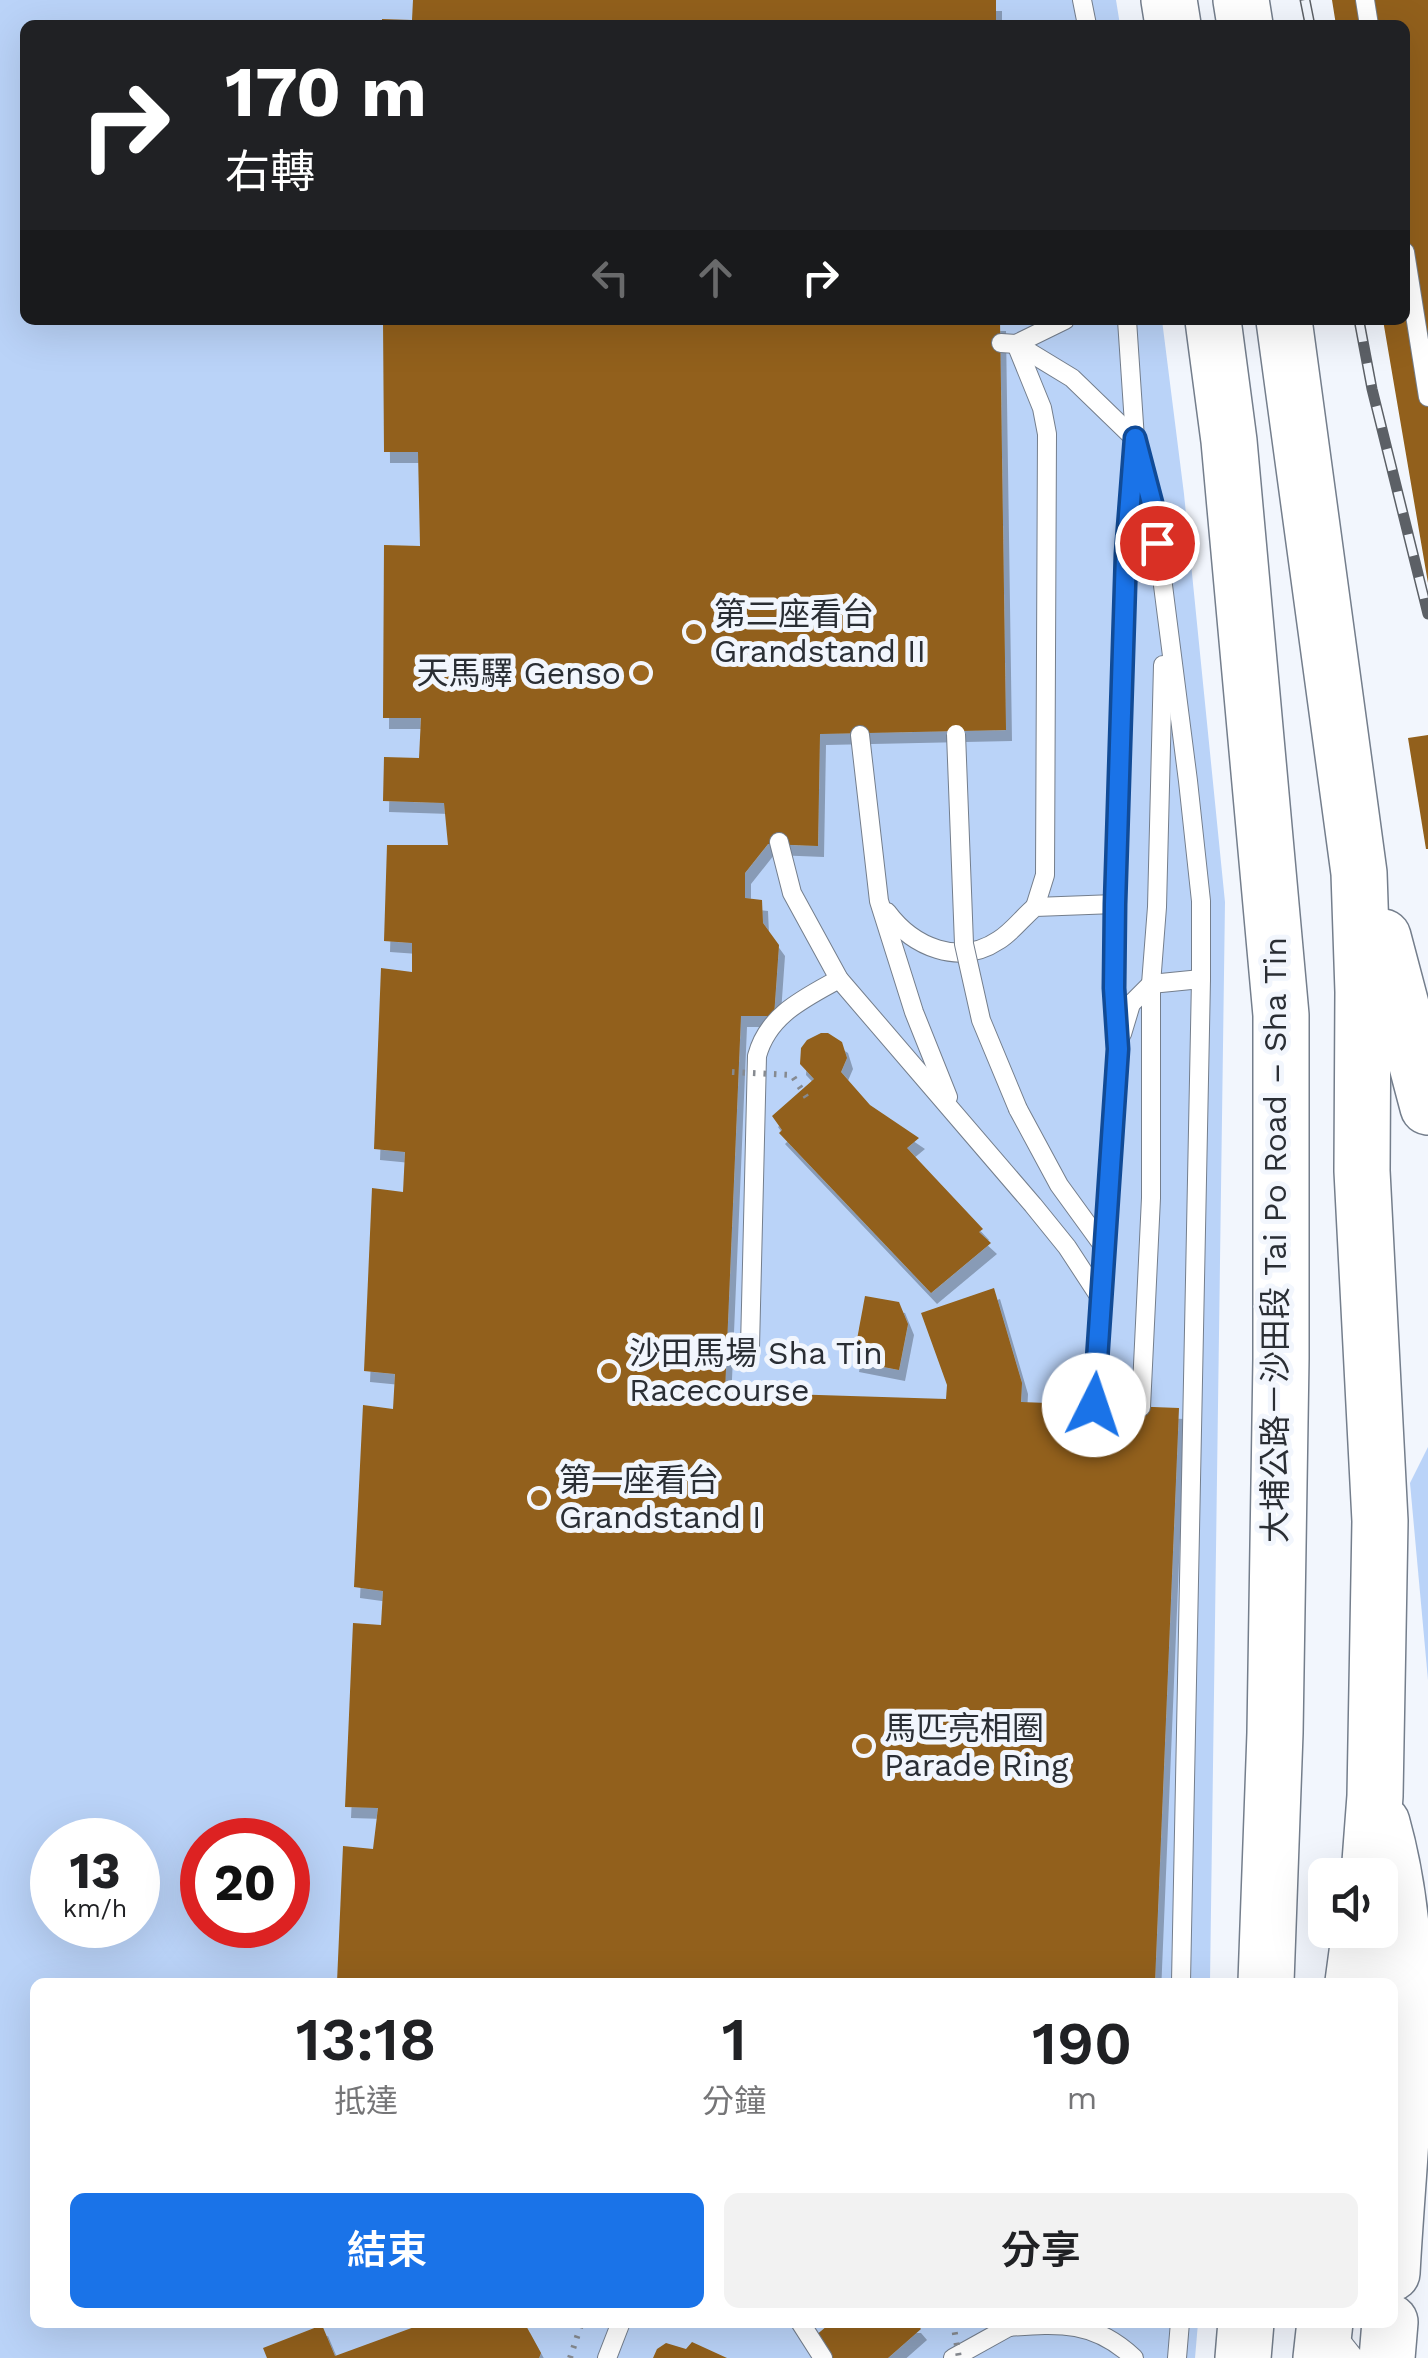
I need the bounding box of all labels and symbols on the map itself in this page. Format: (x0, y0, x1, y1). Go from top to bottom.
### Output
pin (1115, 501, 1200, 586)
place label: 第二座看台 Grandstand II (714, 595, 926, 670)
marker: 第二座看台 Grandstand II (683, 621, 705, 643)
place label: 天馬驛 Genso (417, 654, 621, 692)
marker: 天馬驛 Genso (630, 662, 652, 684)
street label: 大埔公路－沙田段 Tai Po Road – Sha Tin (1256, 937, 1294, 1543)
place label: 沙田馬場 Sha Tin Racecourse (629, 1334, 883, 1409)
position arrow (1042, 1353, 1146, 1457)
marker: 沙田馬場 Sha Tin Racecourse (598, 1360, 620, 1382)
place label: 第一座看台 Grandstand I (559, 1461, 761, 1536)
marker: 第一座看台 Grandstand I (528, 1487, 550, 1509)
place label: 馬匹亮相圈 Parade Ring (884, 1709, 1069, 1784)
marker: 馬匹亮相圈 Parade Ring (853, 1735, 875, 1757)
speed limit sign: 20 (180, 1818, 310, 1948)

